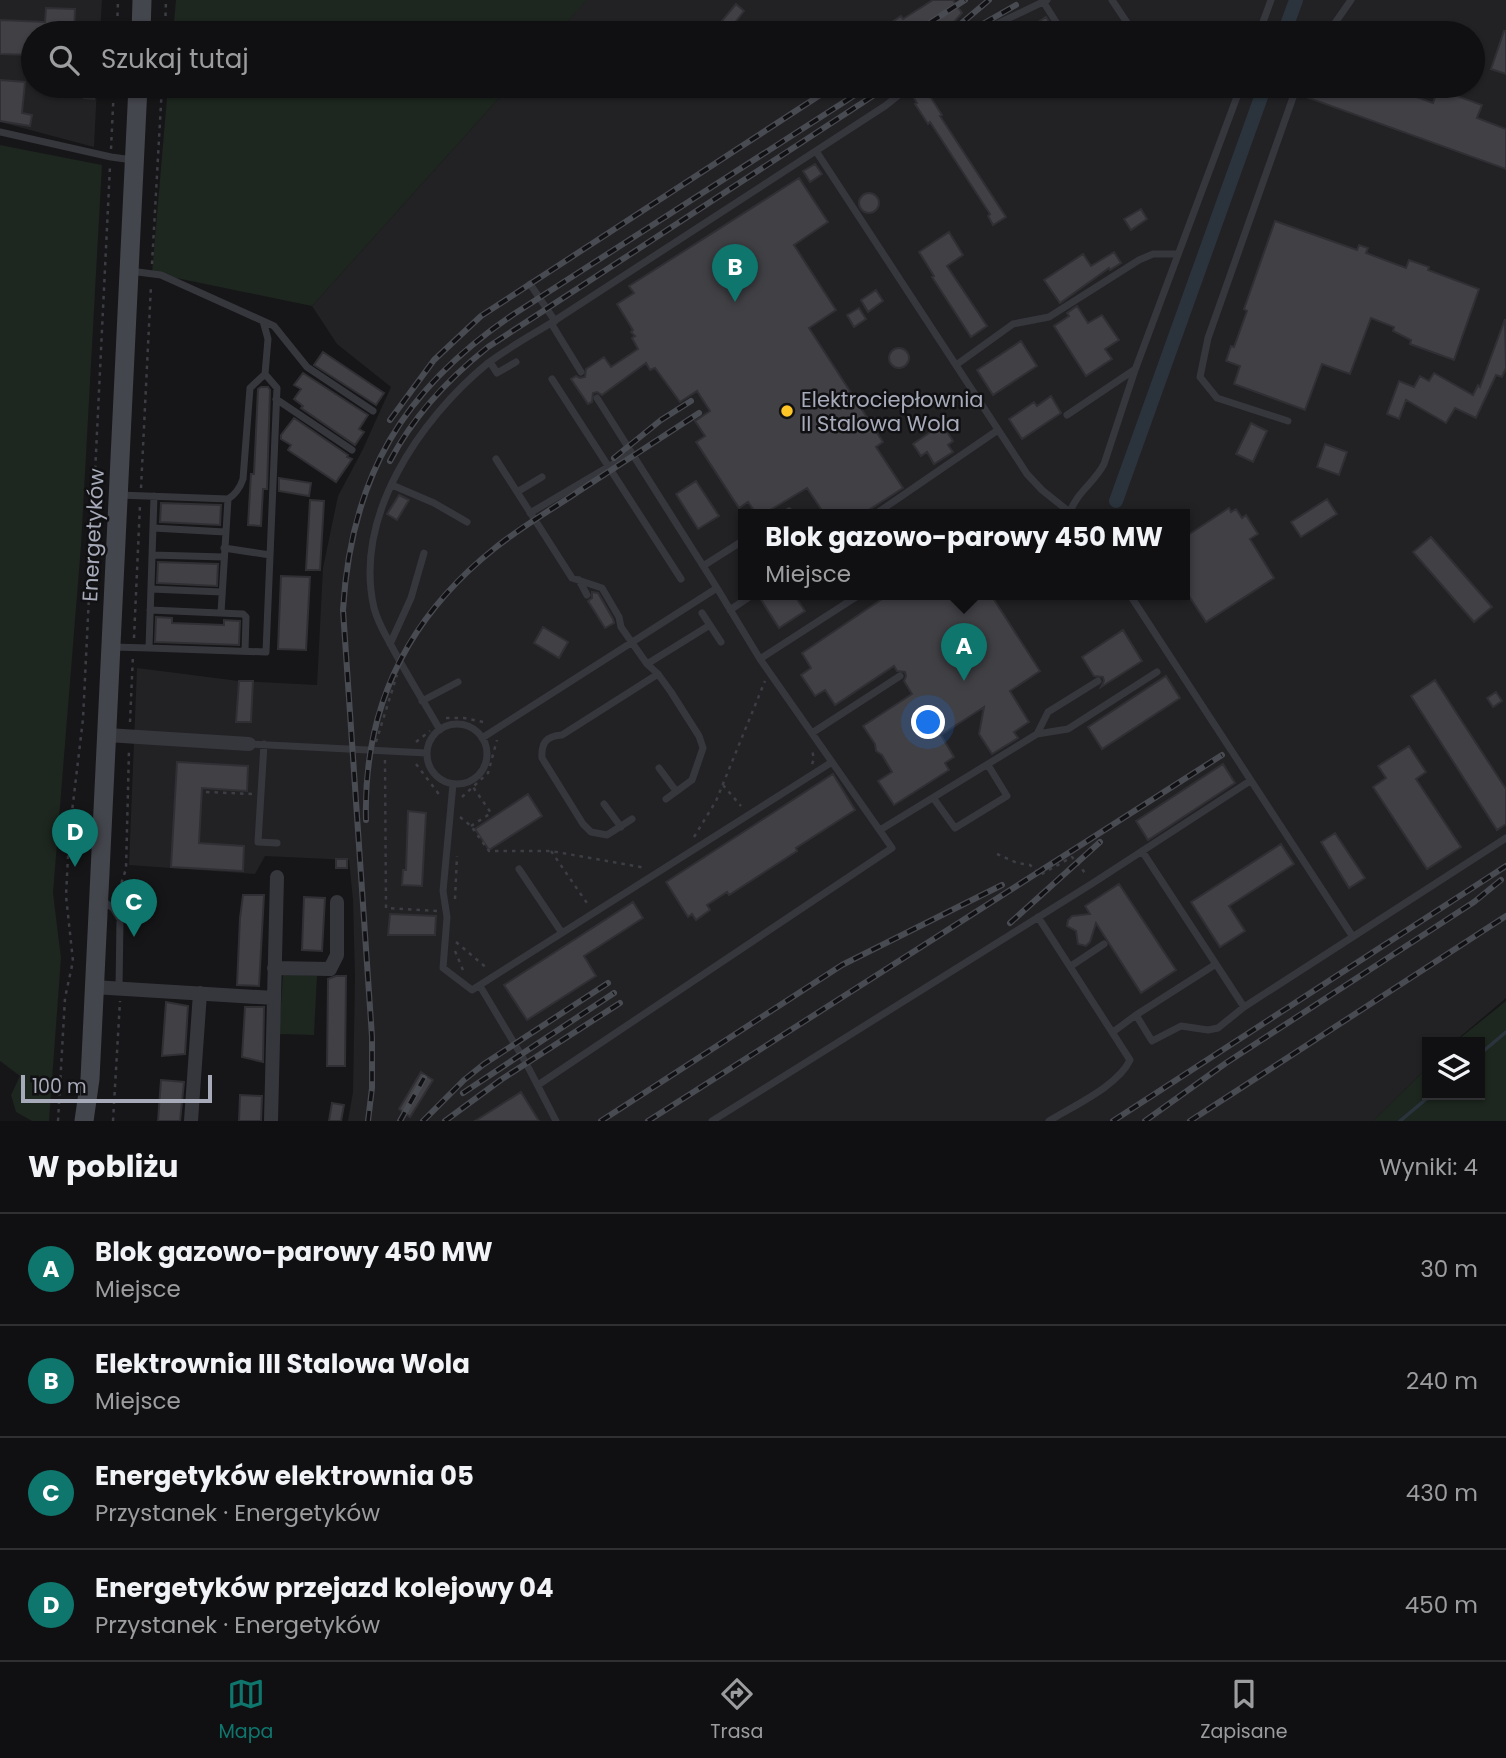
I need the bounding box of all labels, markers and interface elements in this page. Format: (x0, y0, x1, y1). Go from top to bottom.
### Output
search box (21, 21, 1485, 98)
icon: search (45, 41, 83, 79)
text: Szukaj tutaj (101, 41, 249, 77)
pin: B (712, 244, 758, 302)
place label: Elektrociepłownia II Stalowa Wola (801, 385, 984, 438)
marker: Elektrociepłownia II Stalowa Wola (779, 403, 795, 419)
street label: Energetyków (75, 468, 111, 602)
popup (738, 509, 1190, 600)
text: Blok gazowo-parowy 450 MW (765, 519, 1163, 555)
text: Miejsce (765, 558, 851, 590)
pin: A (941, 623, 987, 681)
your location (911, 705, 945, 739)
pin: D (52, 809, 98, 867)
pin: C (111, 879, 157, 937)
map controls (1422, 1037, 1485, 1100)
button: layers (1422, 1037, 1485, 1100)
scale bar (21, 1072, 212, 1104)
text: 100 m (32, 1073, 87, 1100)
text: W pobliżu (28, 1145, 179, 1188)
text: Wyniki: 4 (1379, 1151, 1478, 1183)
text: Blok gazowo-parowy 450 MW (95, 1234, 493, 1270)
text: A (43, 1253, 59, 1285)
text: 30 m (1420, 1253, 1478, 1285)
text: Miejsce (95, 1273, 181, 1305)
text: Elektrownia III Stalowa Wola (95, 1346, 470, 1382)
text: B (43, 1365, 59, 1397)
text: 240 m (1406, 1365, 1478, 1397)
text: Miejsce (95, 1385, 181, 1417)
text: Energetyków elektrownia 05 (95, 1458, 474, 1494)
text: C (42, 1477, 60, 1509)
text: 430 m (1406, 1477, 1478, 1509)
text: Przystanek · Energetyków (95, 1497, 380, 1529)
text: Energetyków przejazd kolejowy 04 (95, 1570, 554, 1606)
text: D (43, 1589, 59, 1621)
text: 450 m (1405, 1589, 1478, 1621)
text: Przystanek · Energetyków (95, 1609, 380, 1641)
tab: Mapa (218, 1675, 273, 1746)
tab: Trasa (710, 1675, 763, 1746)
tab: Zapisane (1200, 1675, 1288, 1746)

